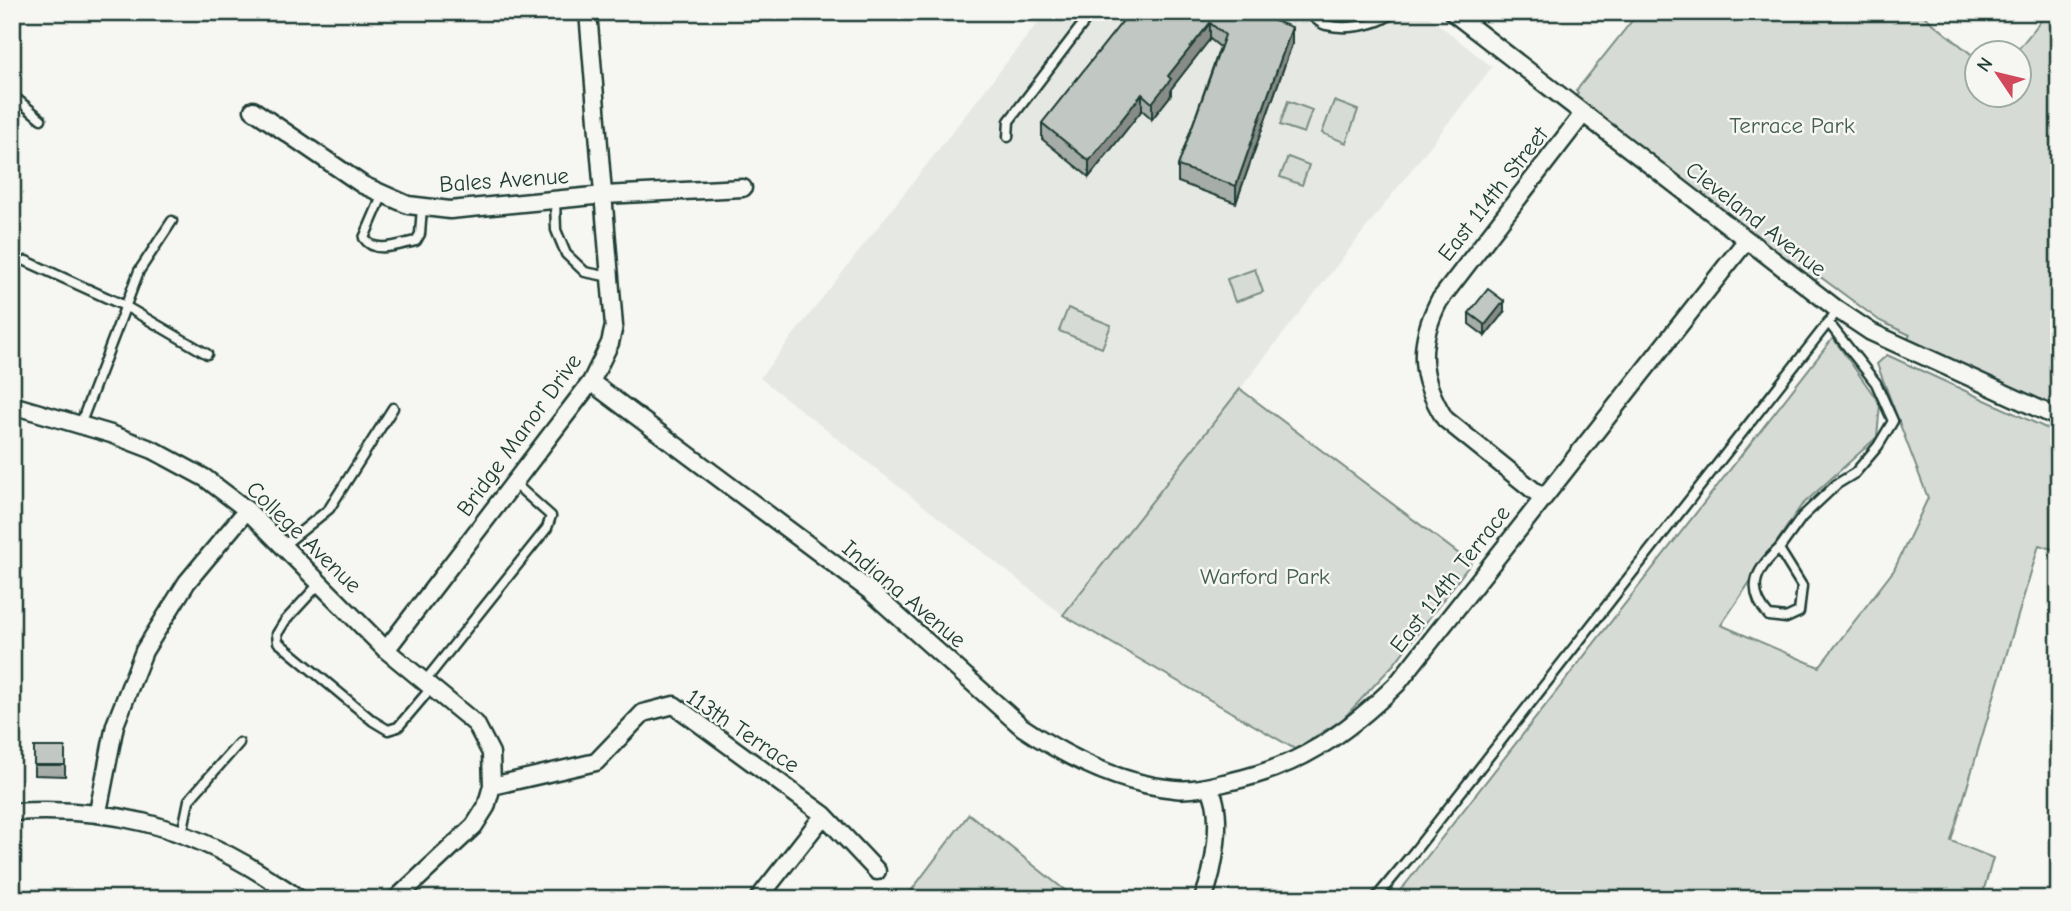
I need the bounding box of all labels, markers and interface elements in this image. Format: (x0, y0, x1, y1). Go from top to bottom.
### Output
north arrow (1962, 38, 2032, 108)
text: N (1972, 53, 1997, 76)
park label: Terrace Park (1729, 112, 1855, 139)
street label: East 114th Street (1432, 120, 1555, 267)
street label: Cleveland Avenue (1680, 156, 1832, 282)
street label: Bales Avenue (438, 162, 570, 198)
street label: Bridge Manor Drive (451, 348, 587, 522)
street label: College Avenue (241, 475, 367, 599)
street label: East 114th Terrace (1384, 500, 1516, 658)
street label: Indiana Avenue (837, 534, 971, 654)
park label: Warford Park (1200, 563, 1330, 590)
street label: 113th Terrace (681, 683, 805, 779)

